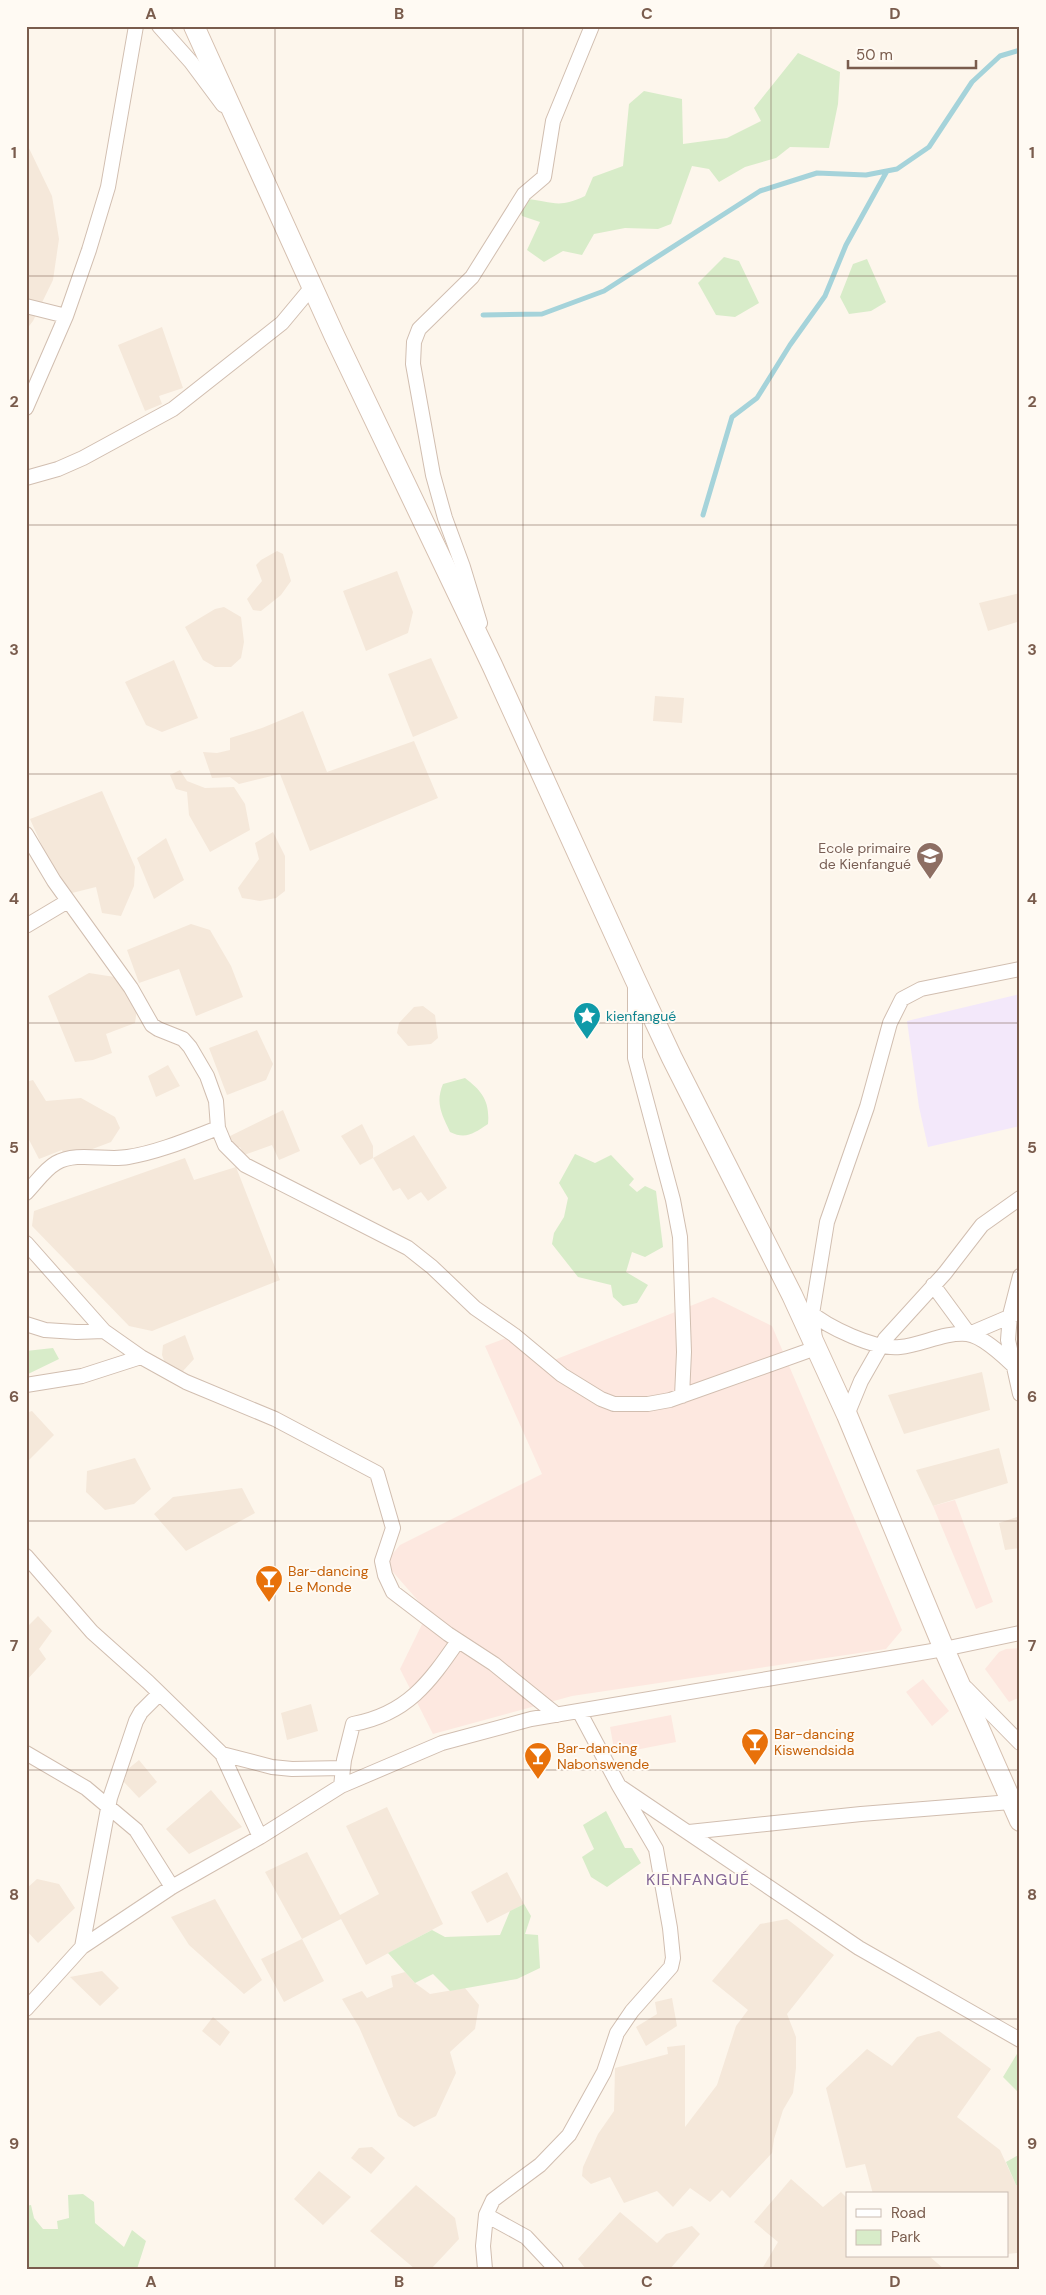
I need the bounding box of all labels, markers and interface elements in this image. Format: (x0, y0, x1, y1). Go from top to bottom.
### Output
text: A (145, 3, 157, 24)
text: B (394, 3, 404, 24)
text: C (641, 3, 653, 24)
text: D (889, 3, 901, 24)
scale bar (848, 38, 976, 70)
text: 50 m (856, 45, 893, 65)
text: 1 (11, 142, 17, 163)
text: 1 (1029, 142, 1035, 163)
text: 2 (9, 391, 19, 412)
text: 2 (1027, 391, 1037, 412)
text: 3 (9, 639, 19, 660)
text: 3 (1027, 639, 1037, 660)
place label: Ecole primaire de Kienfangué (818, 839, 911, 873)
school or university icon: Ecole primaire de Kienfangué (915, 841, 945, 880)
text: 4 (9, 888, 19, 909)
text: 4 (1027, 888, 1037, 909)
place icon: kienfangué (572, 1001, 602, 1040)
place label: kienfangué (606, 1007, 676, 1025)
text: 5 (9, 1137, 19, 1158)
text: 5 (1027, 1137, 1037, 1158)
text: 6 (9, 1386, 19, 1407)
text: 6 (1027, 1386, 1037, 1407)
place label: Bar-dancing Le Monde (288, 1562, 369, 1596)
bar icon: Bar-dancing Le Monde (254, 1564, 284, 1603)
text: 7 (10, 1635, 19, 1656)
text: 7 (1028, 1635, 1037, 1656)
place label: Bar-dancing Kiswendsida (774, 1725, 855, 1759)
bar icon: Bar-dancing Kiswendsida (740, 1727, 770, 1766)
place label: Bar-dancing Nabonswende (557, 1739, 649, 1773)
bar icon: Bar-dancing Nabonswende (523, 1741, 553, 1780)
district label: KIENFANGUÉ (646, 1869, 750, 1890)
text: 8 (9, 1884, 19, 1905)
text: 8 (1027, 1884, 1037, 1905)
text: 9 (9, 2133, 19, 2154)
text: 9 (1027, 2133, 1037, 2154)
legend (846, 2192, 1008, 2258)
text: Road (891, 2203, 926, 2223)
text: Park (891, 2227, 921, 2247)
text: A (145, 2271, 157, 2292)
text: B (394, 2271, 404, 2292)
text: C (641, 2271, 653, 2292)
text: D (889, 2271, 901, 2292)

